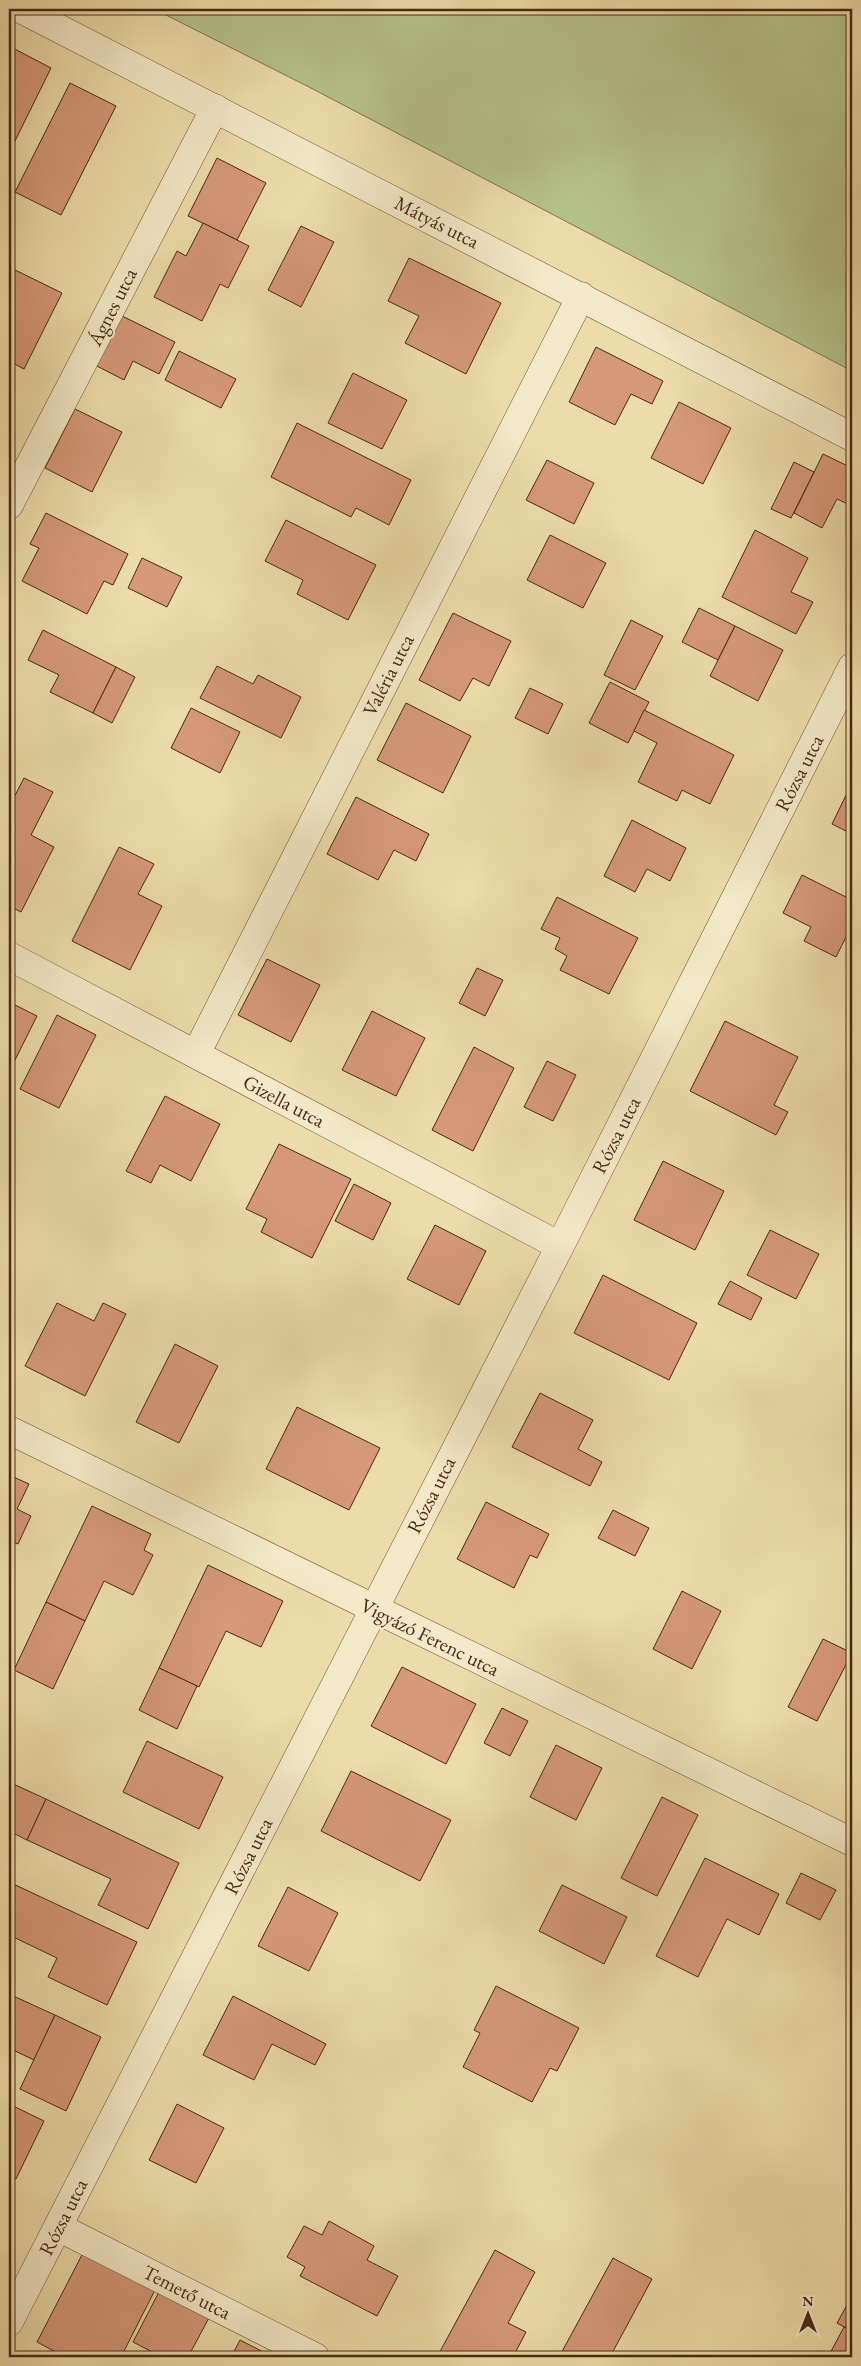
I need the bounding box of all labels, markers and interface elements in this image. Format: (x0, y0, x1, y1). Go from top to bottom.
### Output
street label: Mátyás utca (390, 190, 484, 254)
street label: Ágnes utca (81, 264, 143, 351)
street label: Valéria utca (356, 630, 420, 720)
street label: Rózsa utca (769, 730, 829, 816)
street label: Gizella utca (239, 1069, 329, 1133)
street label: Rózsa utca (586, 1092, 646, 1178)
street label: Rózsa utca (401, 1452, 461, 1538)
street label: Vigyázó Ferenc utca (356, 1592, 504, 1682)
street label: Rózsa utca (218, 1813, 278, 1899)
street label: Rózsa utca (33, 2174, 93, 2260)
street label: Temető utca (139, 2259, 235, 2325)
north arrow (784, 2288, 834, 2338)
text: N (802, 2292, 814, 2310)

